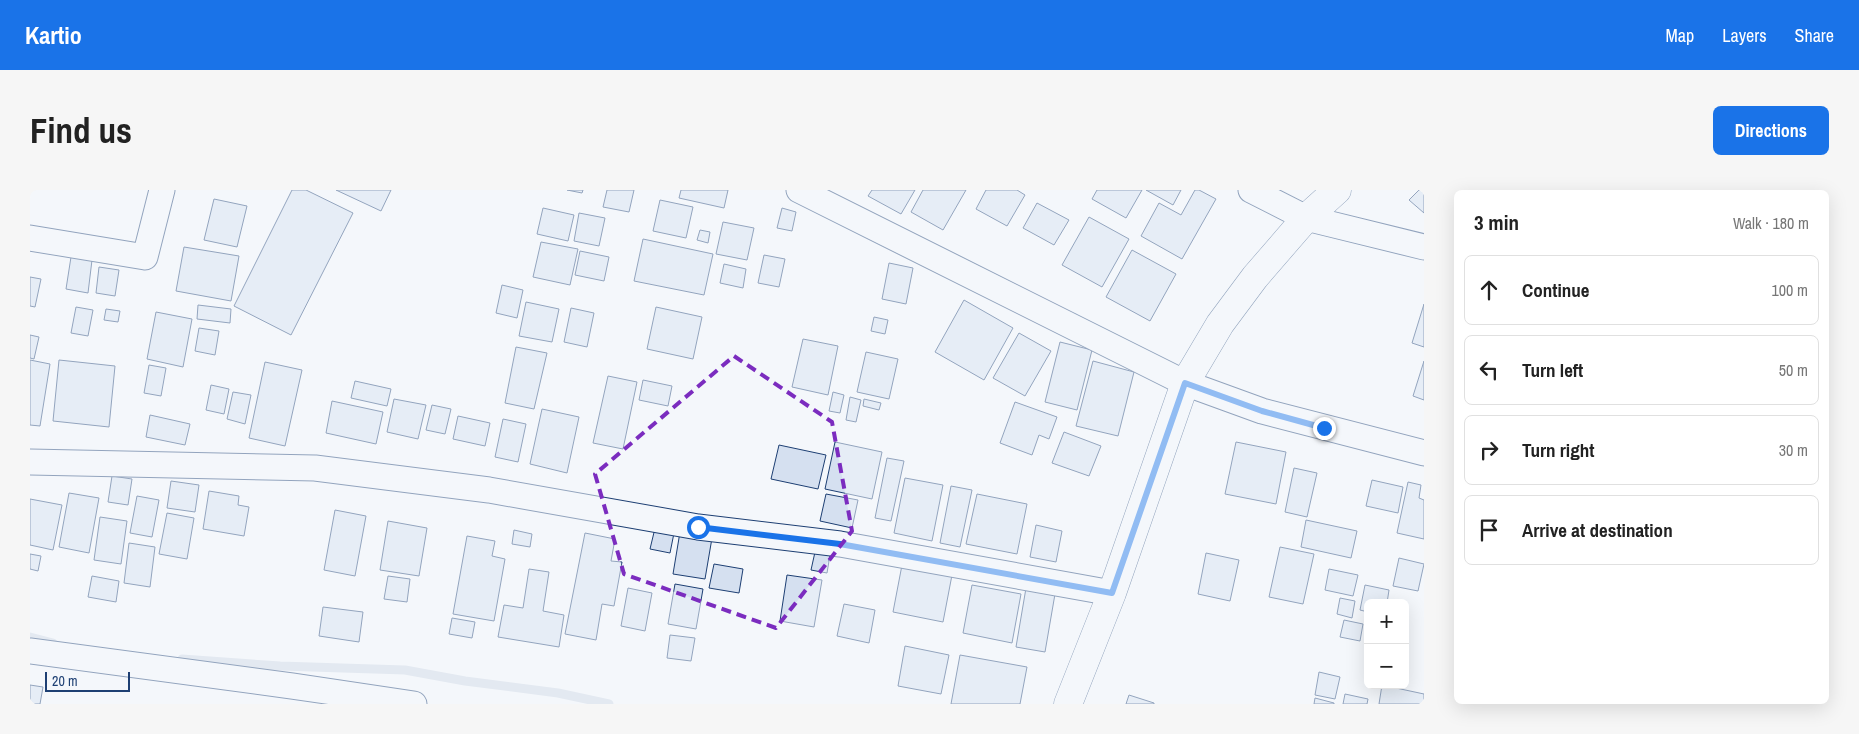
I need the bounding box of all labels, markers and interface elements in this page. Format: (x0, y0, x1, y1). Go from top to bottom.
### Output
text: Kartio (25, 19, 82, 51)
text: Map (1666, 23, 1694, 48)
text: Layers (1722, 23, 1767, 48)
text: Share (1795, 23, 1834, 48)
button: Directions (1713, 106, 1829, 155)
text: Find us (30, 107, 132, 154)
text: 3 min (1474, 208, 1519, 237)
text: Walk · 180 m (1733, 212, 1809, 234)
icon: ahead (1475, 276, 1503, 304)
text: Continue (1522, 277, 1590, 303)
text: 100 m (1772, 279, 1808, 301)
icon: left (1475, 356, 1503, 384)
text: Turn left (1522, 357, 1583, 383)
text: 50 m (1779, 359, 1808, 381)
route end (1313, 417, 1336, 440)
icon: right (1475, 436, 1503, 464)
text: Turn right (1522, 437, 1594, 463)
text: 30 m (1779, 439, 1808, 461)
route start (687, 516, 710, 539)
icon: arrive (1475, 516, 1503, 544)
text: Arrive at destination (1522, 517, 1673, 543)
map controls (1364, 599, 1409, 689)
button: + (1364, 599, 1409, 644)
button: − (1364, 644, 1409, 689)
scale bar (45, 669, 130, 692)
text: 20 m (52, 672, 78, 690)

